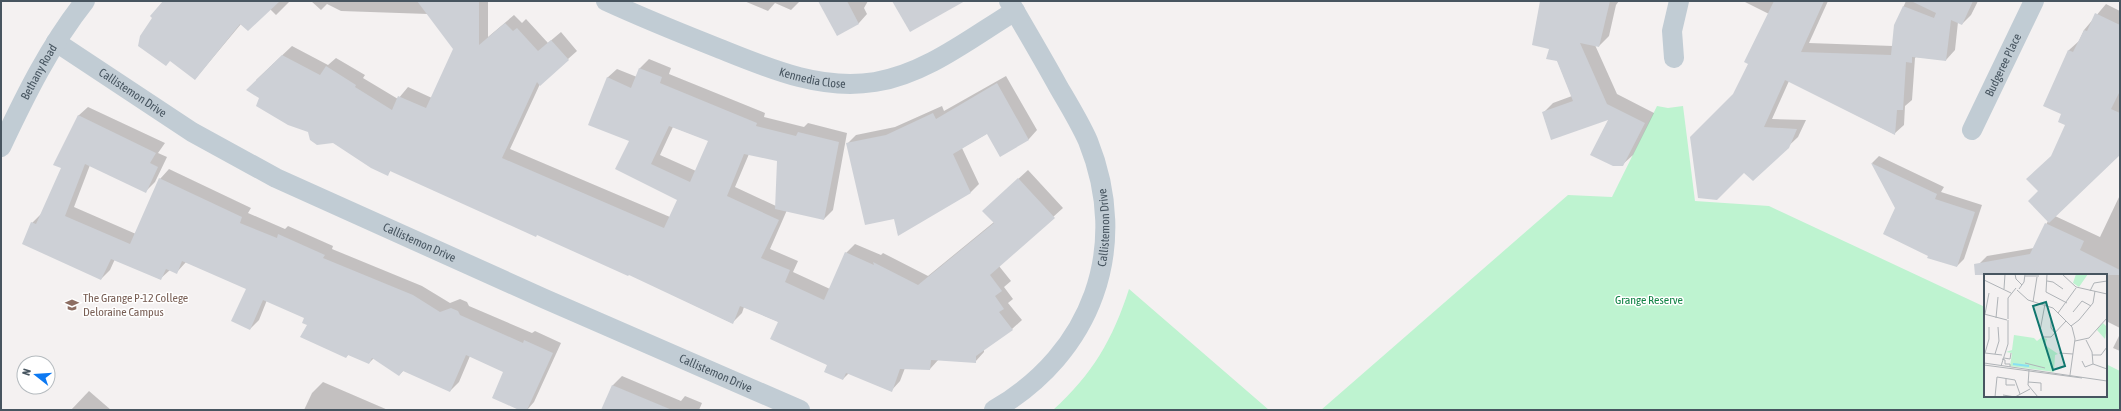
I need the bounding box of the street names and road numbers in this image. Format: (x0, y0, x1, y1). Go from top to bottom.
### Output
street label: Budgeree Place (1982, 31, 2024, 99)
street label: Bethany Road (18, 42, 60, 102)
street label: Callistemon Drive (96, 65, 169, 120)
street label: Kennedia Close (777, 65, 846, 91)
street label: Callistemon Drive (1095, 188, 1112, 268)
street label: Callistemon Drive (381, 220, 458, 265)
street label: Callistemon Drive (677, 351, 754, 395)

